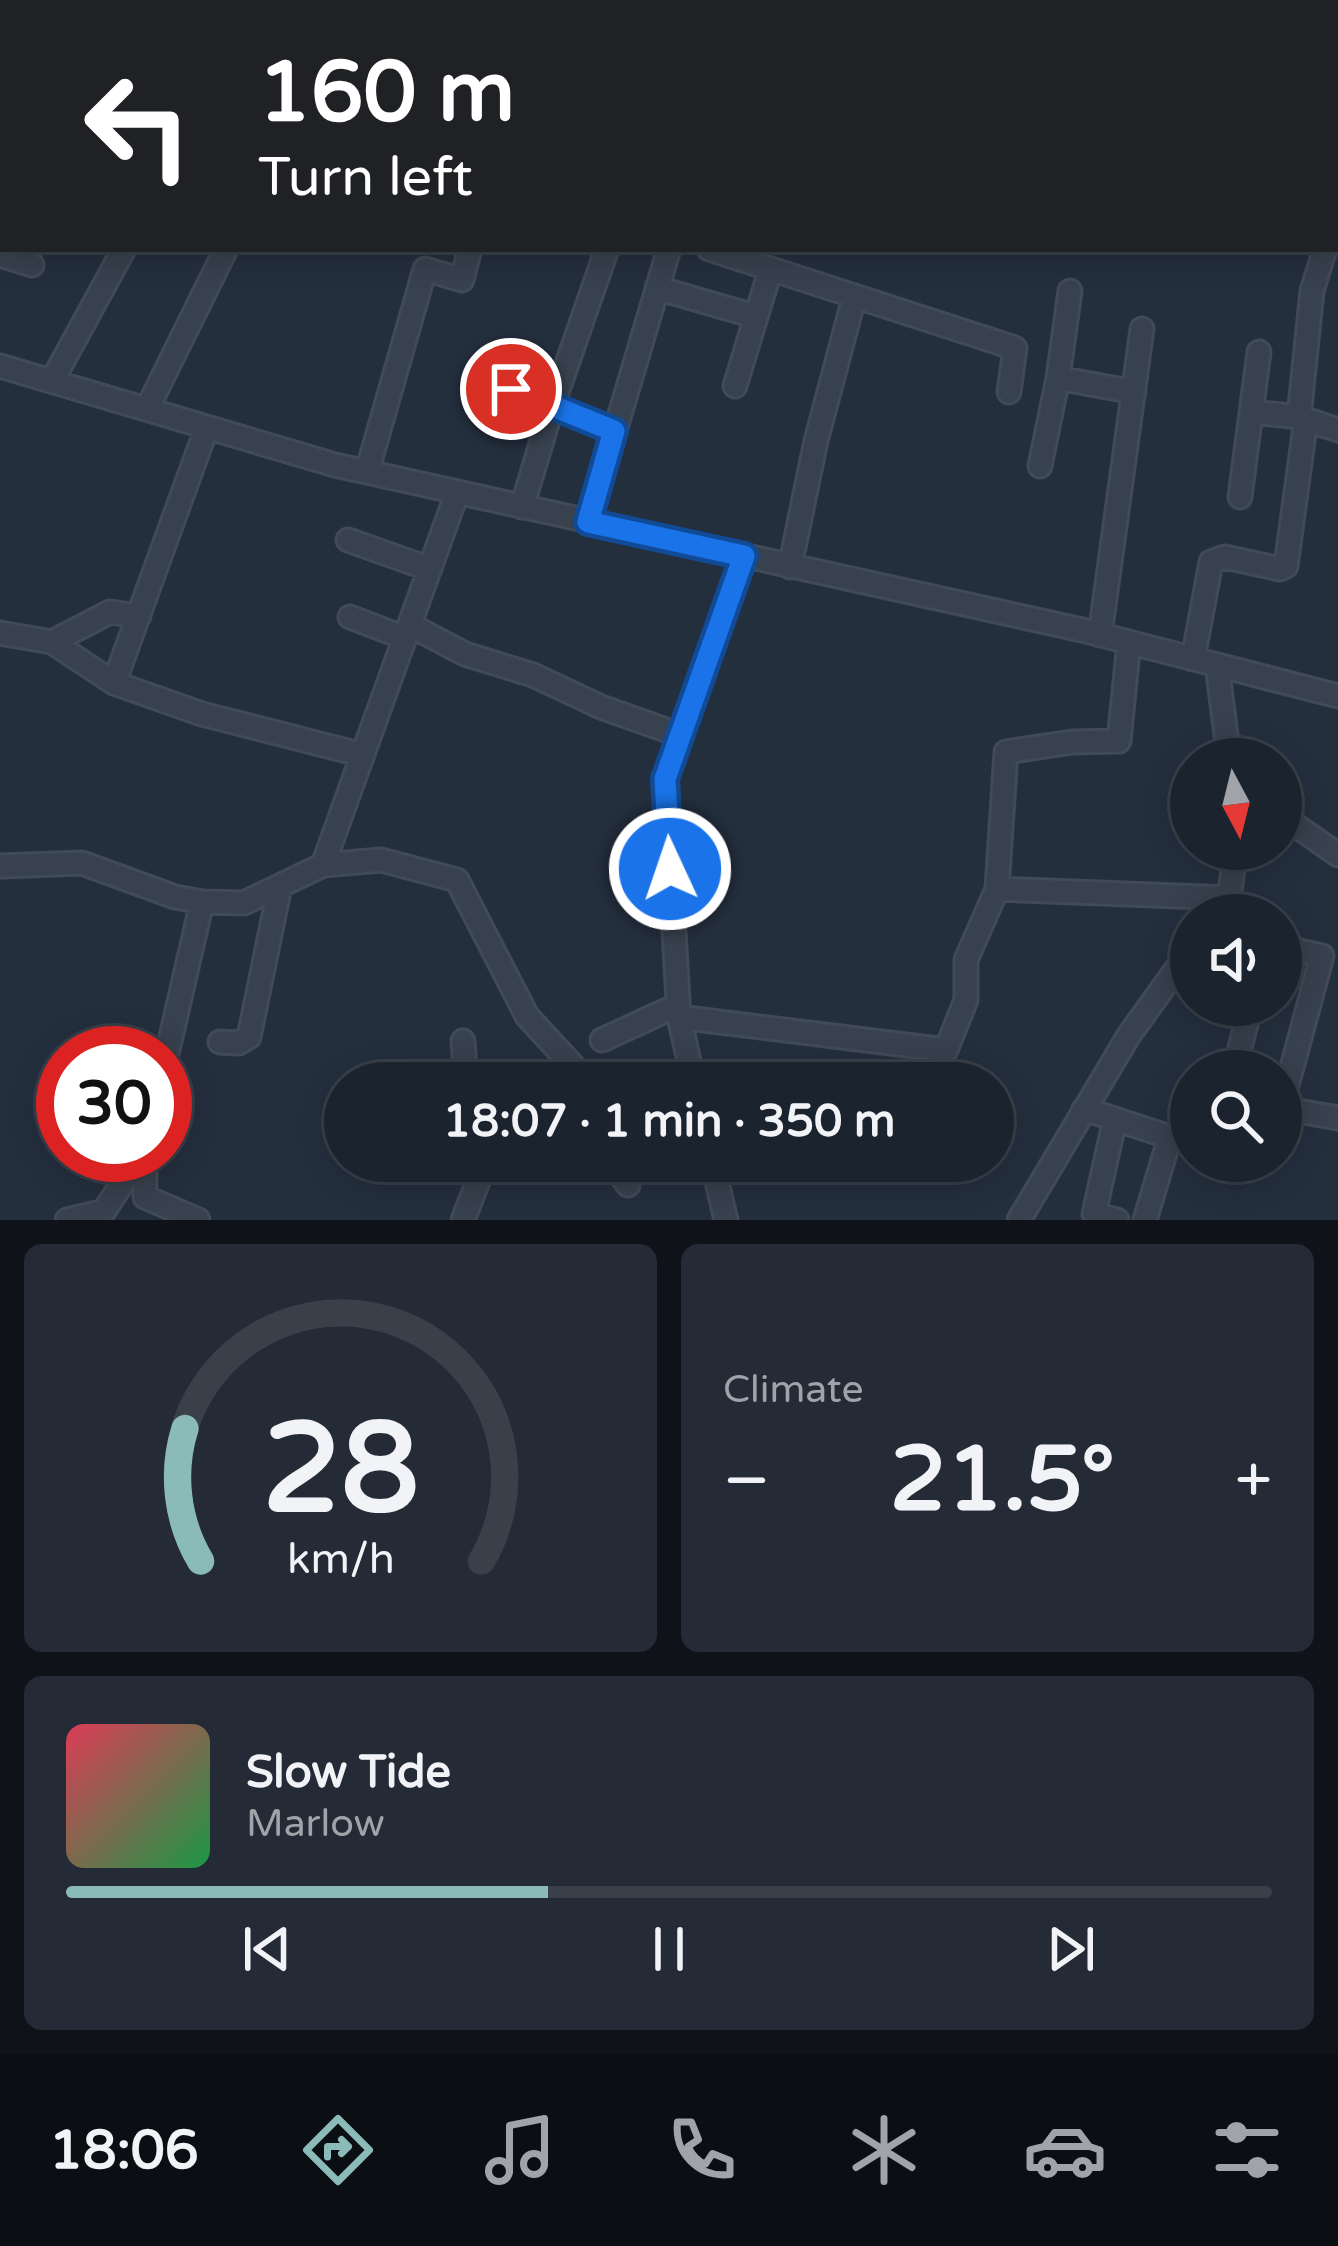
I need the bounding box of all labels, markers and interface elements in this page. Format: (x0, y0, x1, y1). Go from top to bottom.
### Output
text: 160 m (258, 43, 515, 144)
icon: left (60, 48, 216, 204)
text: Turn left (258, 145, 473, 210)
pin (460, 338, 562, 440)
icon: arrive (478, 356, 544, 422)
north arrow (1170, 738, 1302, 870)
map controls (1170, 738, 1302, 1182)
position arrow (607, 806, 733, 932)
button: sound (1170, 894, 1302, 1026)
speed limit sign: 30 (36, 1026, 192, 1182)
button: search (1170, 1050, 1302, 1182)
text: 18:07 · 1 min · 350 m (443, 1095, 895, 1149)
text: Climate (723, 1366, 863, 1413)
text: 28 (262, 1395, 419, 1546)
text: 21.5° (890, 1426, 1115, 1535)
text: − (723, 1441, 770, 1521)
text: + (1235, 1441, 1272, 1521)
text: km/h (287, 1534, 394, 1585)
text: Slow Tide (246, 1746, 451, 1800)
text: Marlow (246, 1800, 385, 1847)
icon: previous (234, 1916, 300, 1982)
icon: pause (636, 1916, 702, 1982)
icon: next (1038, 1916, 1104, 1982)
icon: directions (296, 2108, 380, 2192)
icon: music (478, 2108, 562, 2192)
icon: phone (660, 2108, 744, 2192)
icon: climate (842, 2108, 926, 2192)
icon: car (1023, 2108, 1107, 2192)
icon: filters (1205, 2108, 1289, 2192)
text: 18:06 (49, 2118, 199, 2183)

